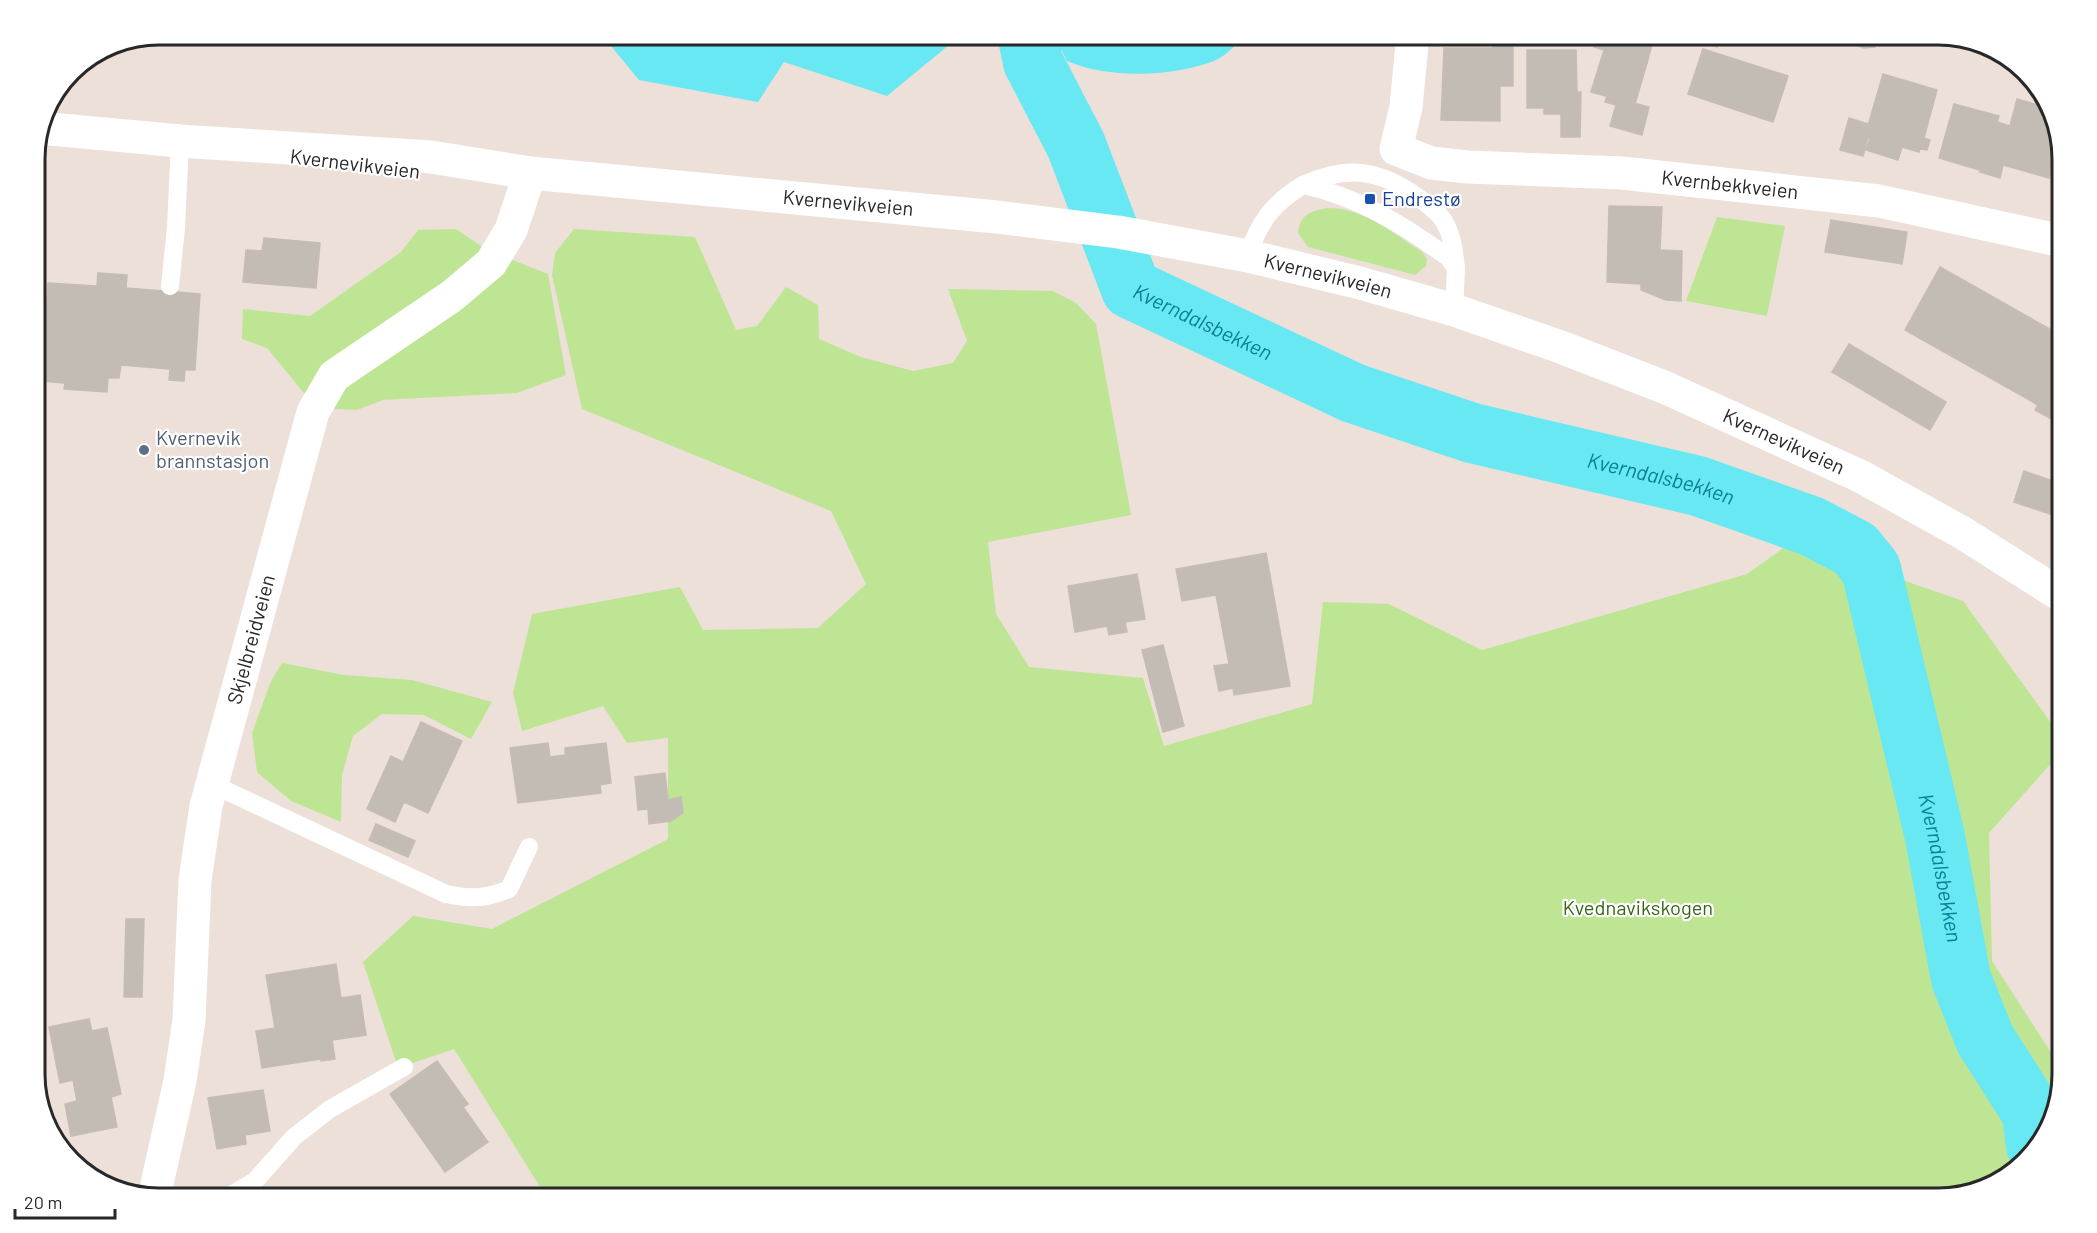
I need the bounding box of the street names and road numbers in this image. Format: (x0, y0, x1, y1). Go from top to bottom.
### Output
street label: Kvernevikveien (289, 143, 422, 183)
street label: Kvernbekkveien (1660, 164, 1800, 203)
street label: Kvernevikveien (782, 184, 915, 220)
street label: Kvernevikveien (1262, 247, 1395, 303)
street label: Kvernevikveien (1720, 403, 1849, 479)
street label: Skjelbreidveien (221, 572, 279, 707)

